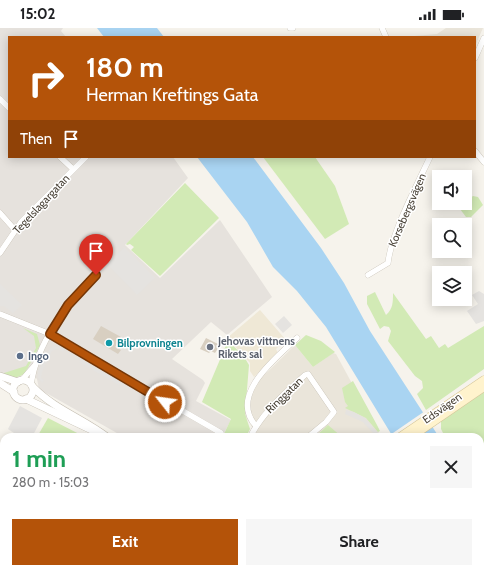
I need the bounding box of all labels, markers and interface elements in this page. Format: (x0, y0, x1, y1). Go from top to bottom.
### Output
text: 15:02 (20, 5, 55, 23)
text: 180 m (86, 50, 164, 84)
icon: right (20, 52, 72, 104)
text: Herman Kreftings Gata (86, 84, 258, 106)
icon: arrive (60, 128, 82, 150)
text: Then (20, 130, 52, 148)
map controls (432, 170, 472, 306)
button: sound (432, 170, 472, 210)
street label: Tegelslagargatan (10, 171, 72, 237)
street label: Korsebergsvägen (385, 171, 429, 249)
button: search (432, 218, 472, 258)
pin (79, 234, 113, 275)
icon: arrive (85, 240, 107, 262)
button: layers (432, 266, 472, 306)
place label: Jehovas vittnens Rikets sal (217, 334, 295, 361)
place label: Bilprovningen (117, 336, 183, 350)
marker: Bilprovningen (104, 338, 114, 348)
marker: Jehovas vittnens Rikets sal (205, 342, 215, 352)
place label: Ingo (28, 349, 49, 363)
marker: Ingo (15, 351, 25, 361)
street label: Ringgatan (262, 374, 306, 416)
position arrow (144, 381, 186, 423)
street label: Edsvägen (420, 390, 464, 426)
text: 1 min (12, 444, 66, 473)
button: close (430, 446, 472, 488)
text: 280 m · 15:03 (12, 474, 89, 490)
button: Exit (12, 519, 238, 565)
button: Share (246, 519, 472, 565)

